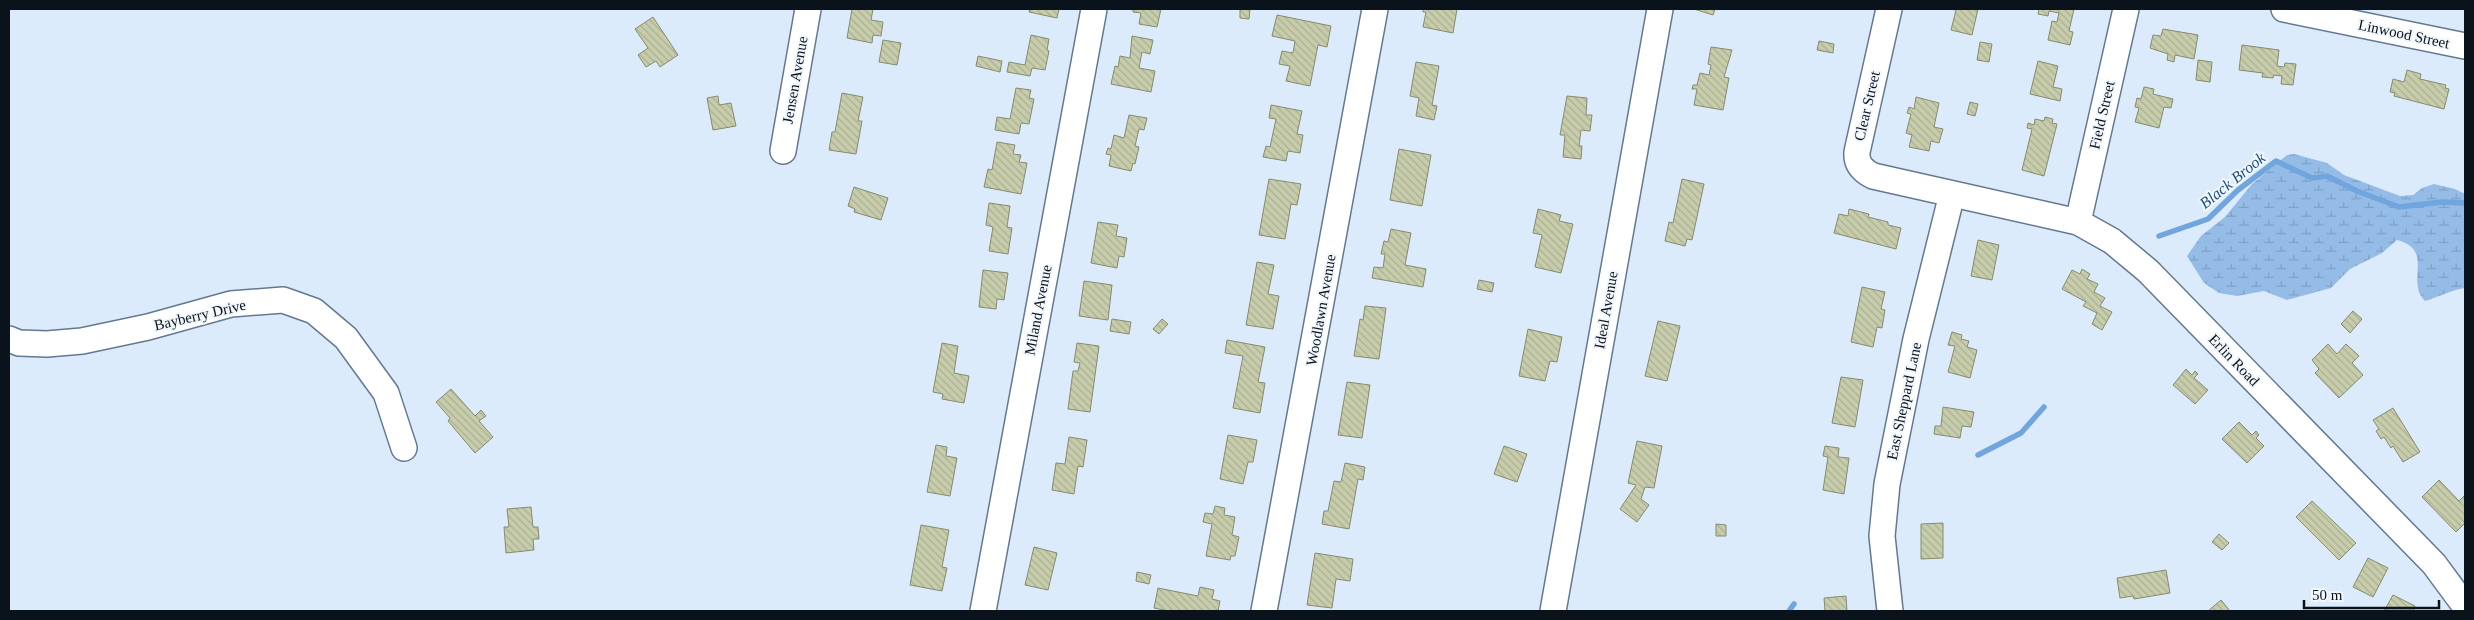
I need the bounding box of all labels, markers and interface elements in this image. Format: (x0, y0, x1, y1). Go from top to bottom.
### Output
street label: Linwood Street (2357, 17, 2452, 52)
street label: Jensen Avenue (779, 35, 811, 125)
street label: Clear Street (1851, 69, 1883, 143)
street label: Field Street (2086, 78, 2118, 151)
water label: Black Brook (2196, 148, 2269, 212)
street label: Woodlawn Avenue (1303, 253, 1339, 367)
street label: Miland Avenue (1021, 263, 1055, 357)
street label: Ideal Avenue (1591, 270, 1621, 350)
street label: Bayberry Drive (153, 297, 248, 333)
street label: Erlin Road (2206, 331, 2263, 389)
street label: East Sheppard Lane (1884, 340, 1924, 461)
scale bar (2304, 578, 2439, 610)
text: 50 m (2312, 587, 2343, 603)

